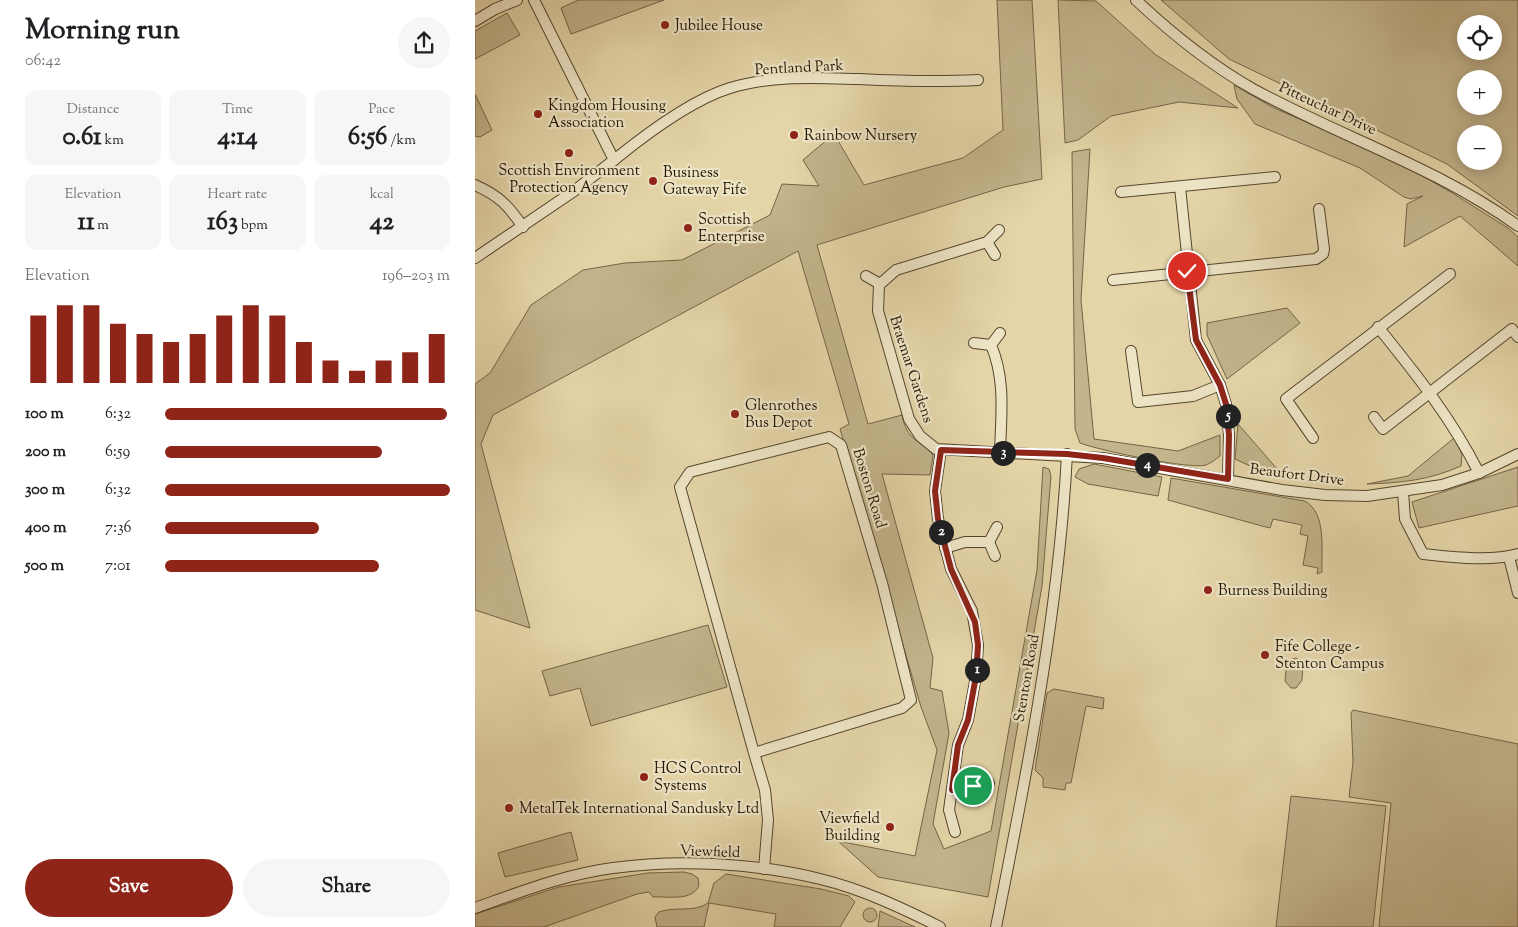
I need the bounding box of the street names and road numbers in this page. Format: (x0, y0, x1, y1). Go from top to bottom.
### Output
street label: Pentland Park (754, 56, 844, 81)
street label: Pitteuchar Drive (1275, 78, 1380, 141)
street label: Braemar Gardens (883, 313, 938, 426)
street label: Boston Road (846, 446, 891, 532)
street label: Beaufort Drive (1248, 459, 1345, 492)
street label: Stenton Road (1009, 632, 1046, 724)
street label: Viewfield (679, 841, 741, 864)

